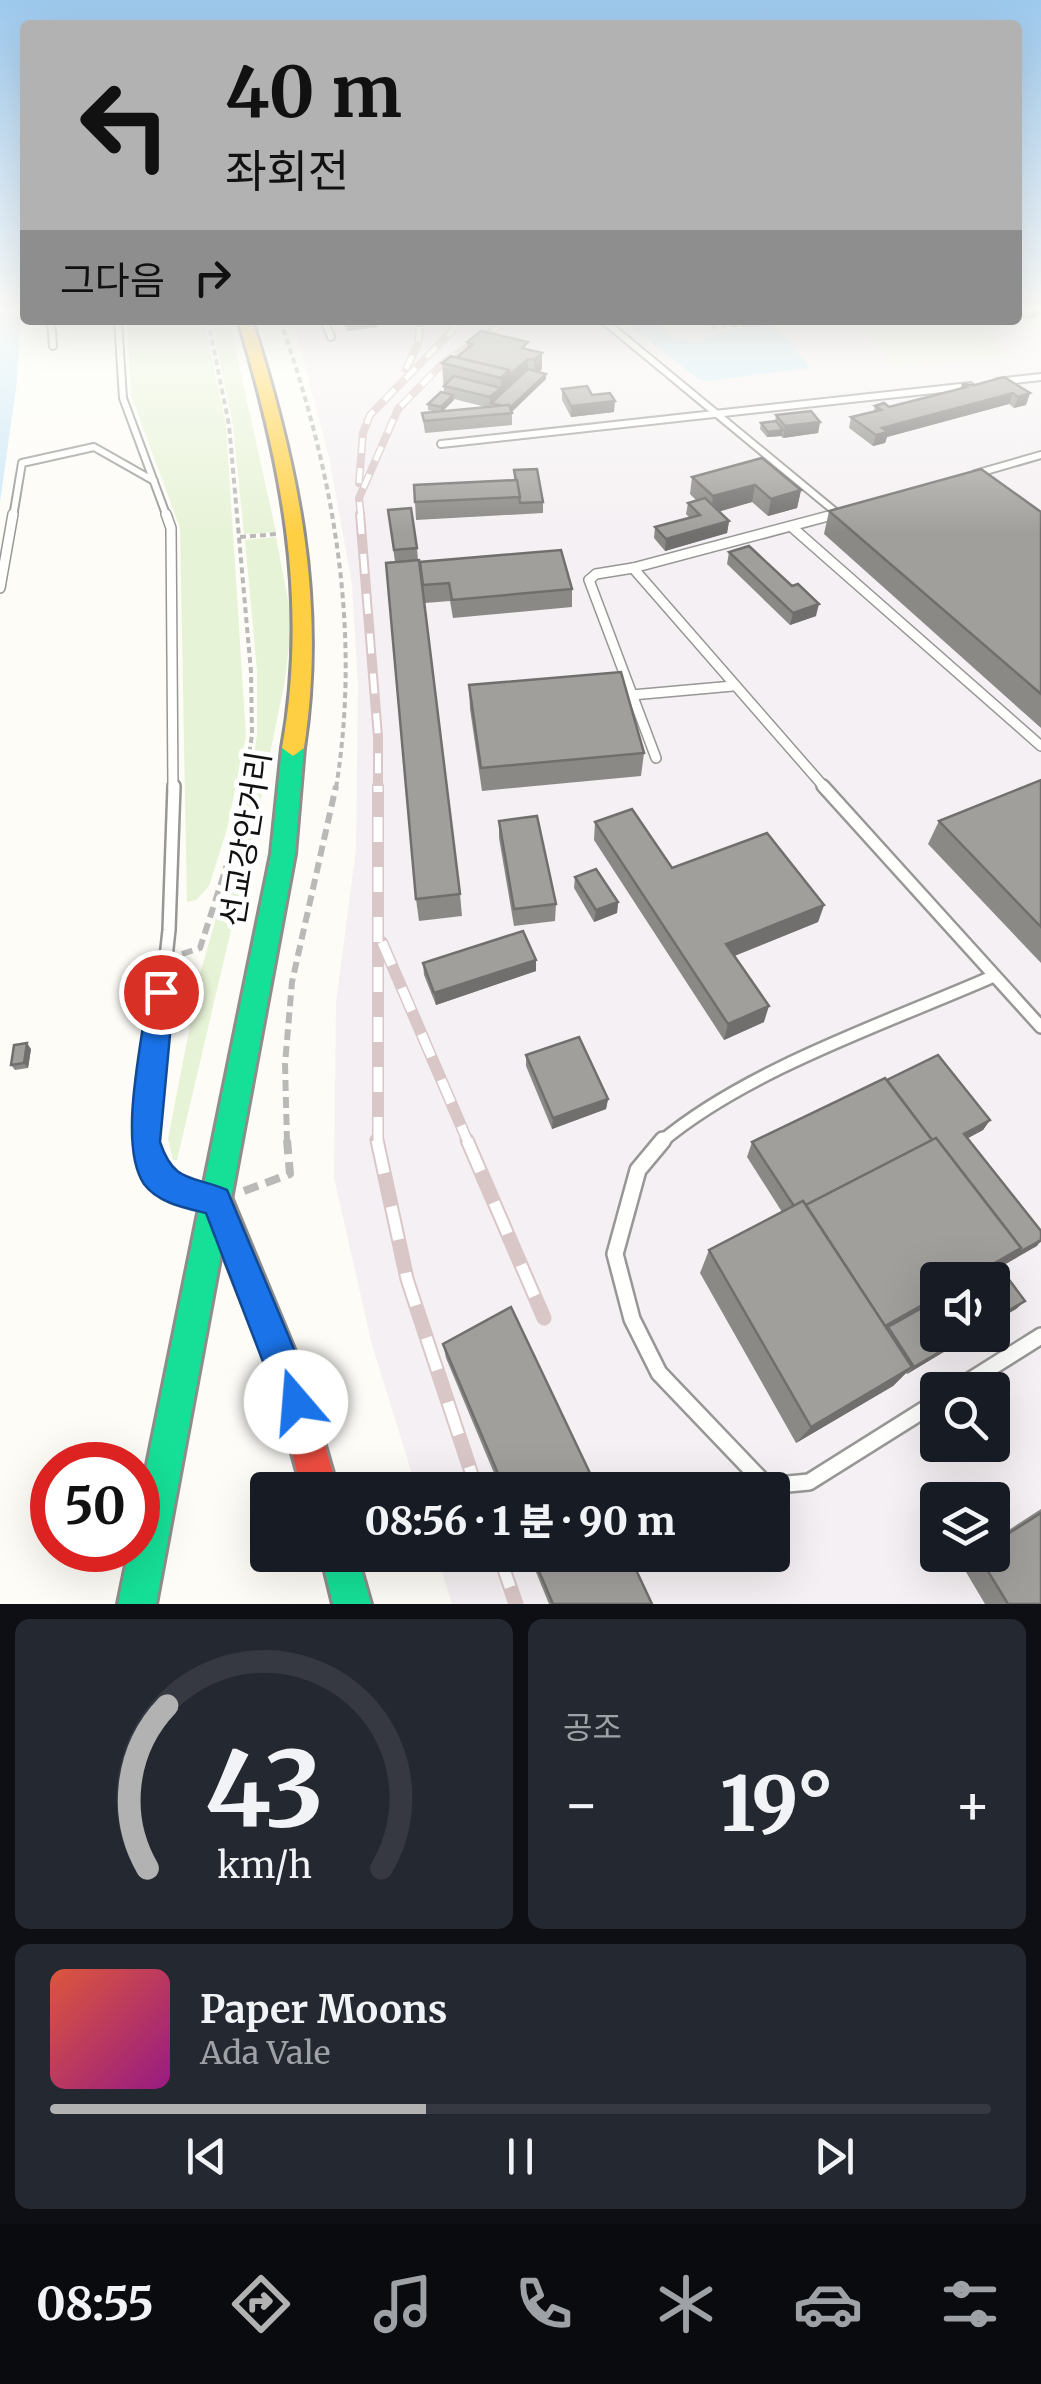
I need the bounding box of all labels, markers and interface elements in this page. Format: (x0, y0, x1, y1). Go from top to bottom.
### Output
text: 40 m (225, 48, 402, 136)
icon: left (60, 60, 190, 190)
text: 좌회전 (225, 143, 349, 199)
icon: right (185, 250, 240, 305)
text: 그다음 (60, 257, 165, 304)
street label: 선교강안거리 (212, 749, 280, 929)
pin (119, 950, 204, 1035)
icon: arrive (134, 965, 189, 1020)
map controls (920, 1262, 1010, 1572)
button: sound (920, 1262, 1010, 1352)
position arrow (244, 1350, 348, 1454)
button: search (920, 1372, 1010, 1462)
speed limit sign: 50 (30, 1442, 160, 1572)
button: layers (920, 1482, 1010, 1572)
text: 08:56 · 1 분 · 90 m (365, 1498, 675, 1545)
text: 공조 (563, 1708, 622, 1748)
text: 43 (204, 1724, 324, 1854)
text: 19° (720, 1757, 834, 1851)
text: − (563, 1770, 600, 1839)
text: + (954, 1770, 991, 1839)
text: km/h (217, 1843, 311, 1888)
text: Paper Moons (200, 1986, 447, 2033)
text: Ada Vale (200, 2033, 330, 2073)
icon: previous (179, 2129, 234, 2184)
icon: pause (493, 2129, 548, 2184)
icon: next (807, 2129, 862, 2184)
icon: directions (226, 2269, 296, 2339)
icon: music (368, 2269, 438, 2339)
icon: phone (509, 2269, 579, 2339)
icon: climate (651, 2269, 721, 2339)
icon: car (793, 2269, 863, 2339)
icon: filters (935, 2269, 1005, 2339)
text: 08:55 (36, 2276, 154, 2332)

